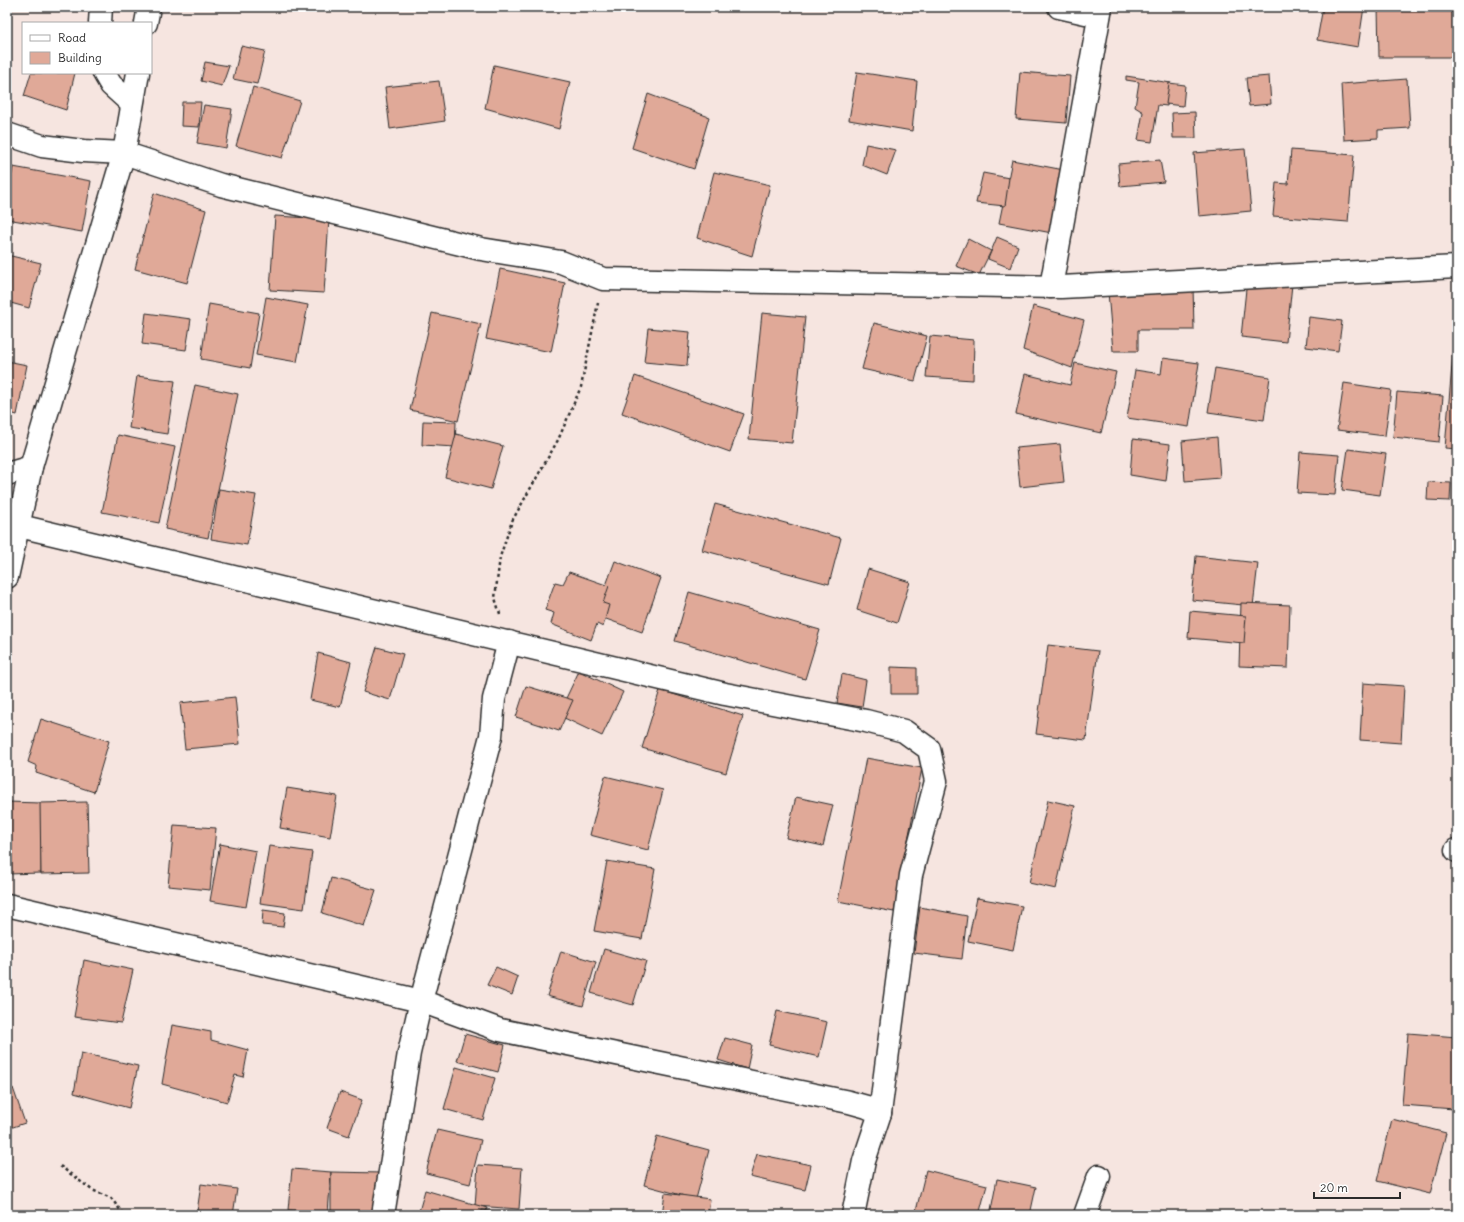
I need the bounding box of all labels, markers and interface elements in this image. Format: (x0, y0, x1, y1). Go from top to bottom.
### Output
legend (22, 22, 152, 74)
text: Road (58, 30, 86, 45)
text: Building (58, 50, 102, 65)
scale bar (1314, 1174, 1400, 1200)
text: 20 m (1320, 1180, 1348, 1195)

